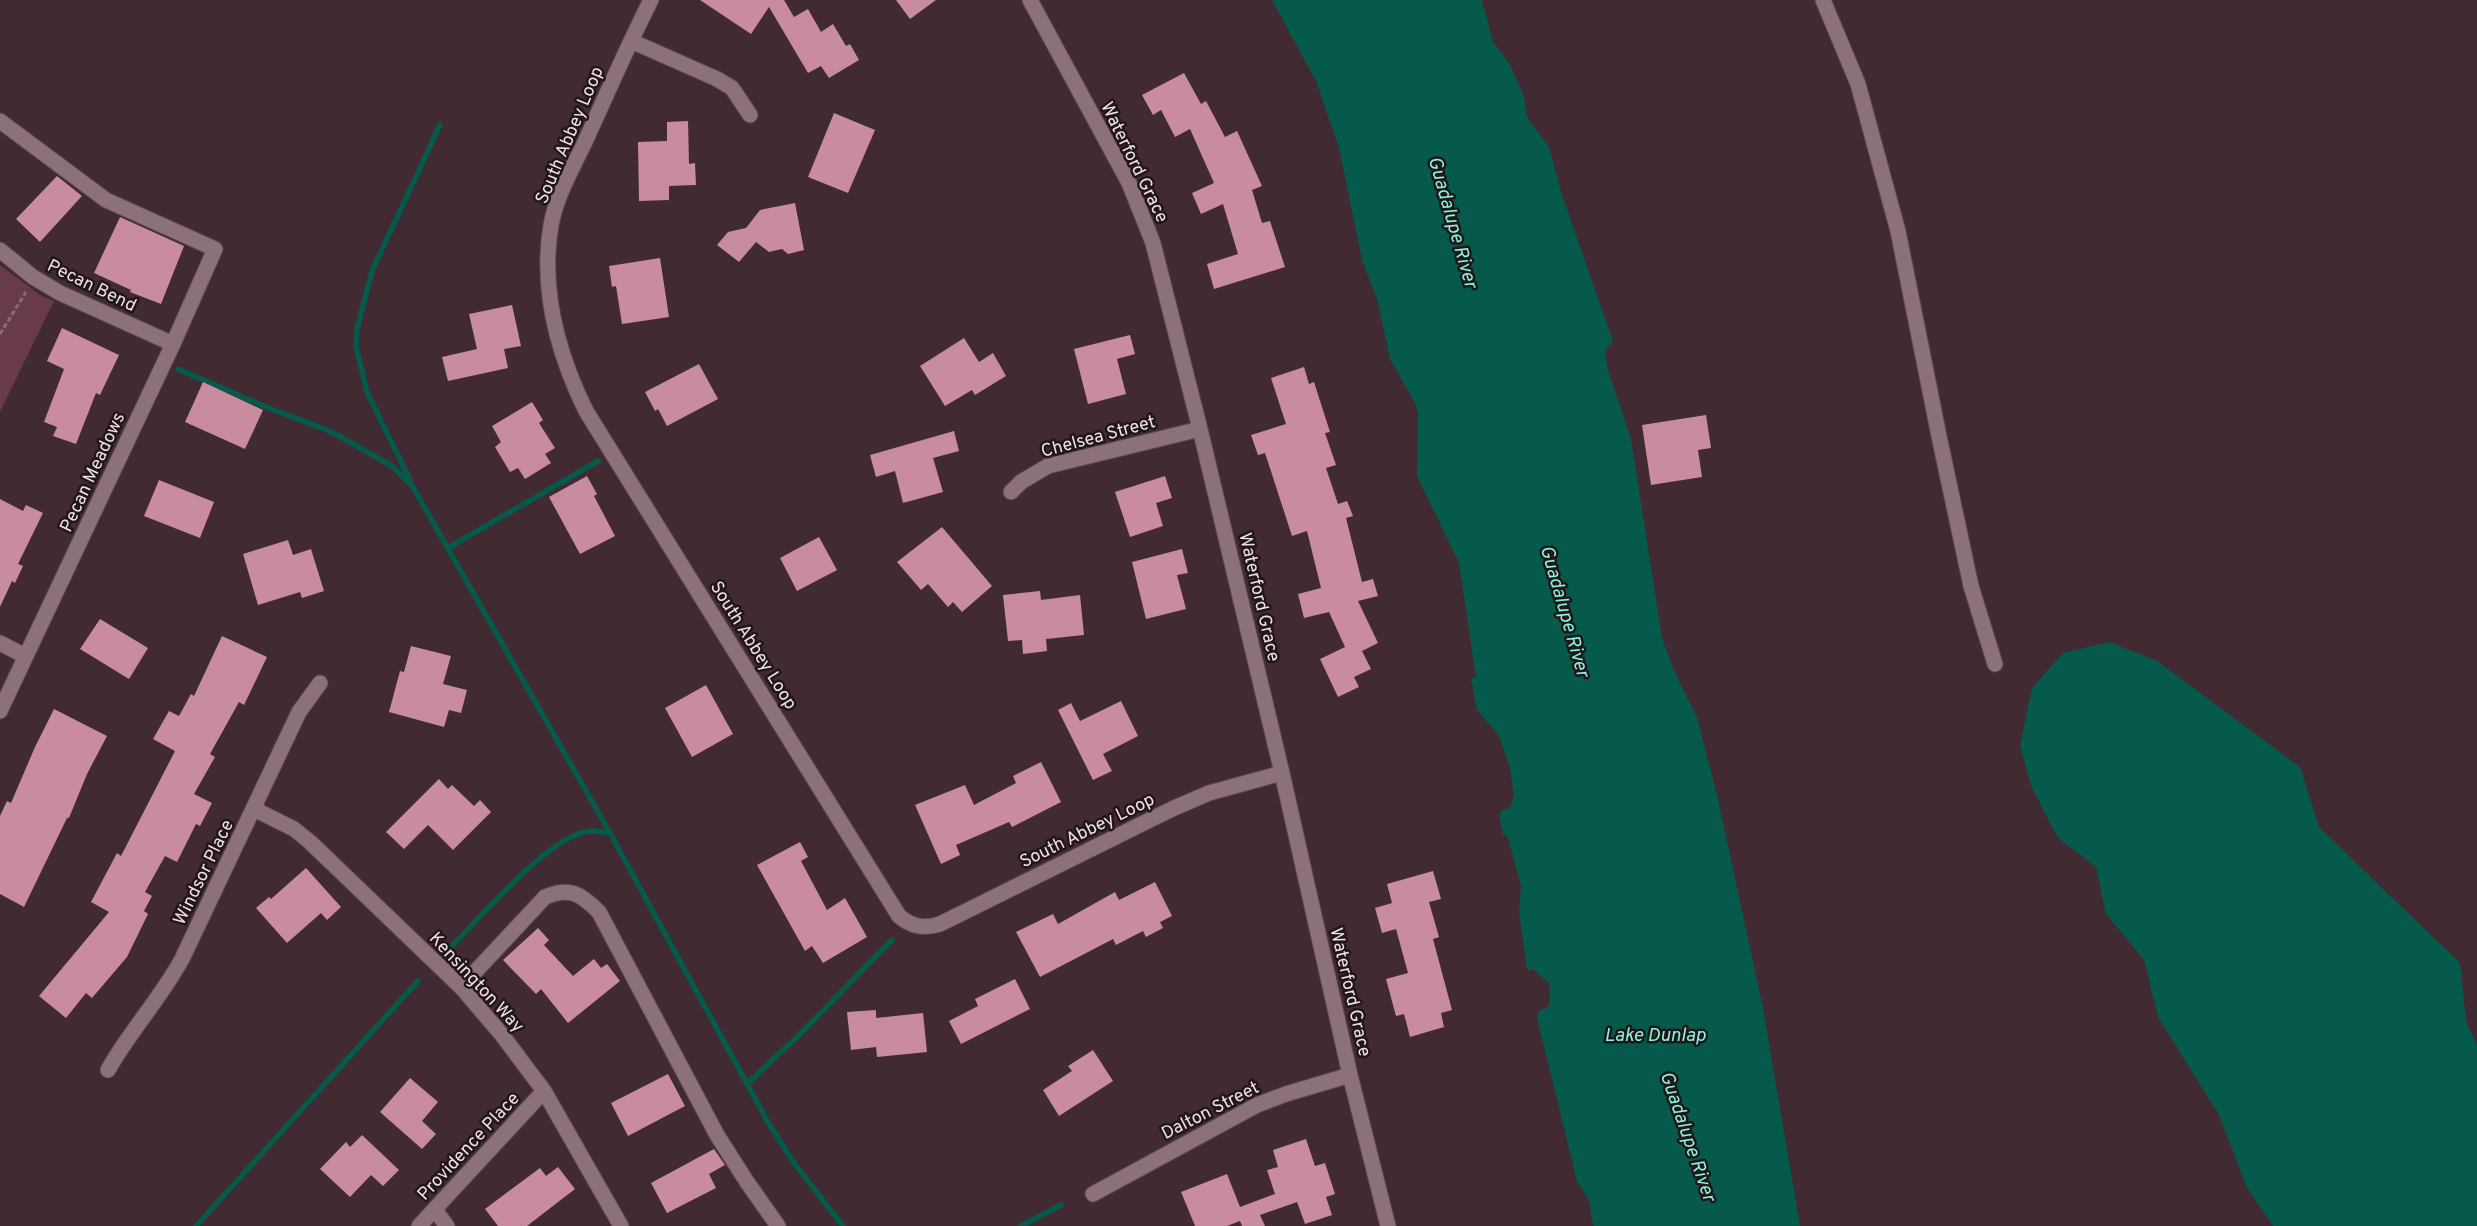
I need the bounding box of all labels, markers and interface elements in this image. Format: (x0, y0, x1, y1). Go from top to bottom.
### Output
street label: South Abbey Loop (531, 63, 610, 208)
street label: Waterford Grace (1094, 99, 1173, 227)
water label: Guadalupe River (1422, 154, 1483, 293)
street label: Pecan Bend (43, 255, 140, 318)
street label: Pecan Meadows (56, 409, 131, 536)
street label: Chelsea Street (1039, 411, 1158, 464)
street label: Waterford Grace (1233, 531, 1285, 664)
water label: Guadalupe River (1534, 543, 1595, 682)
street label: South Abbey Loop (704, 577, 801, 714)
street label: South Abbey Loop (1017, 789, 1159, 874)
street label: Windsor Place (169, 816, 240, 929)
street label: Waterford Grace (1324, 926, 1376, 1059)
street label: Kensington Way (423, 928, 528, 1038)
water label: Lake Dunlap (1604, 1024, 1706, 1048)
water label: Guadalupe River (1654, 1069, 1721, 1206)
street label: Dalton Street (1158, 1077, 1263, 1146)
street label: Providence Place (413, 1088, 525, 1206)

